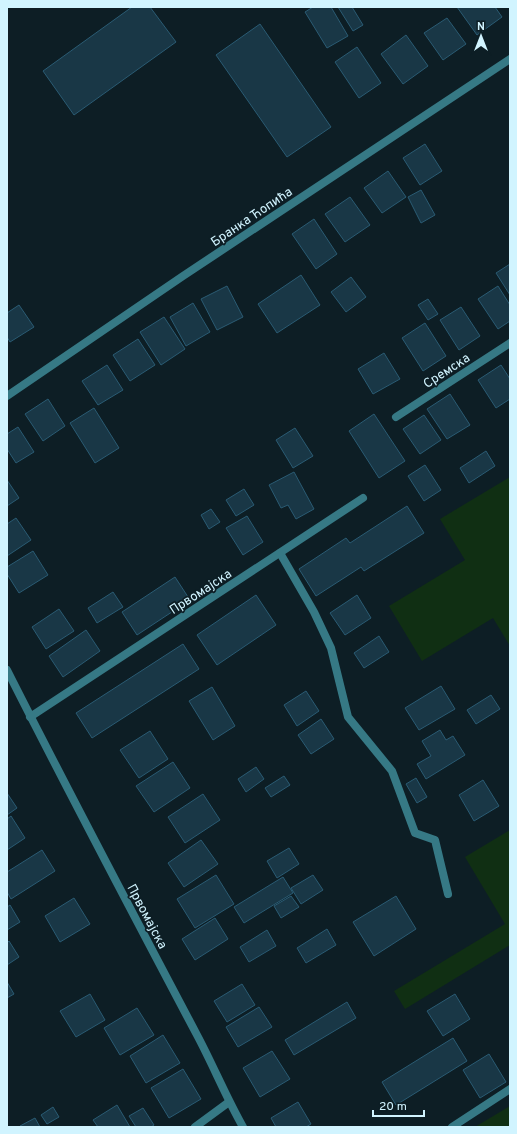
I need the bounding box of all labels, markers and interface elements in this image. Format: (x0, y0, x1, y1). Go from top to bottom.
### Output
north arrow (461, 16, 501, 56)
text: N (477, 20, 485, 34)
street label: Бранка Ћопића (208, 185, 296, 251)
street label: Сремска (421, 351, 473, 393)
street label: Првомајска (167, 567, 235, 619)
street label: Првомајска (122, 882, 170, 952)
scale bar (373, 1092, 424, 1118)
text: 20 m (379, 1099, 407, 1115)

